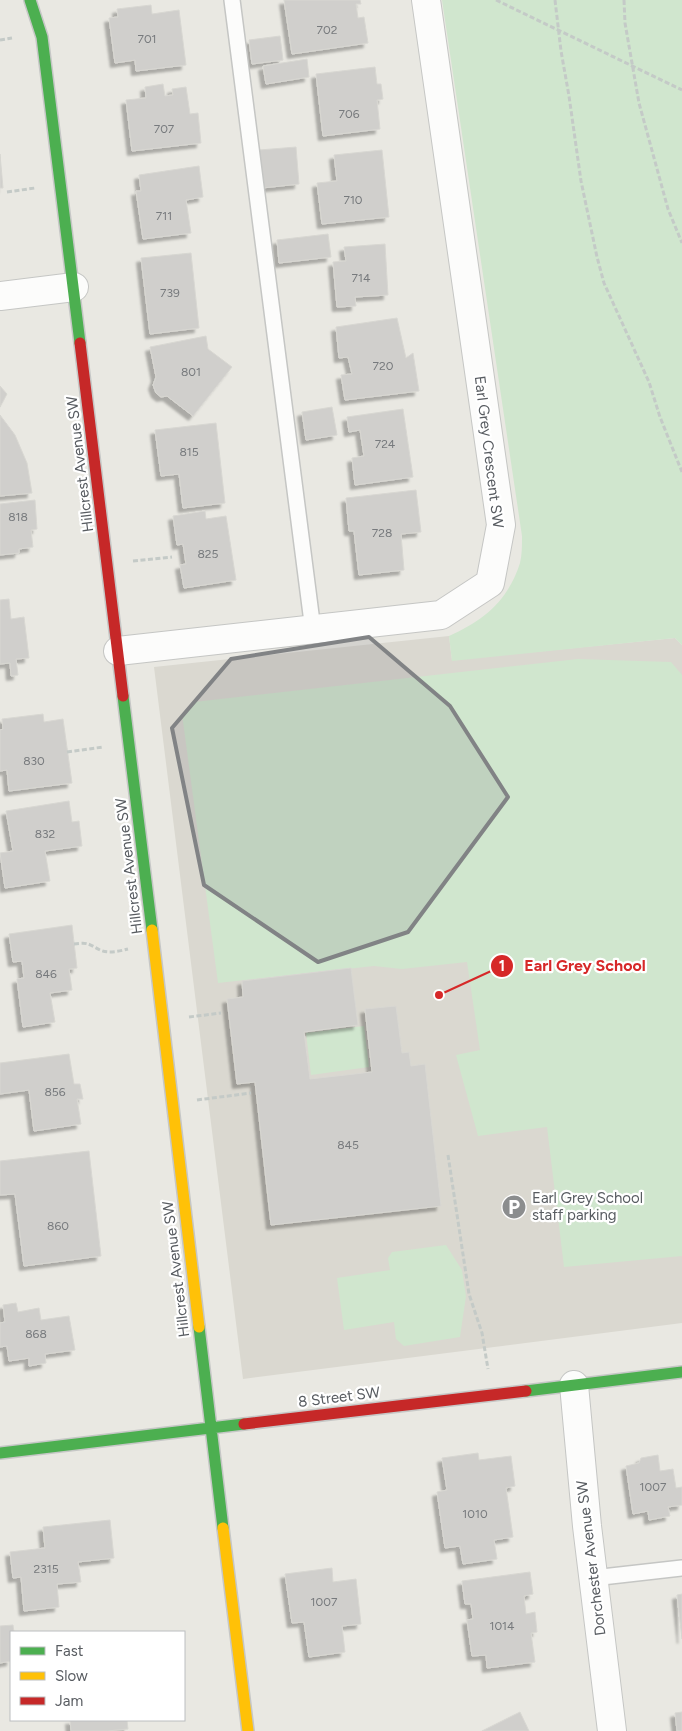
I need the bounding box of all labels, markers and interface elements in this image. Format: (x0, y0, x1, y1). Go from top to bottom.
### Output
house number: 702 (317, 23, 337, 37)
house number: 701 (137, 32, 157, 46)
house number: 706 (339, 107, 360, 121)
house number: 707 (154, 122, 175, 136)
house number: 710 (343, 193, 363, 207)
house number: 711 (156, 209, 172, 223)
house number: 714 (352, 271, 371, 285)
house number: 739 (160, 286, 180, 300)
house number: 720 (373, 359, 394, 373)
house number: 801 (181, 365, 201, 379)
street label: Earl Grey Crescent SW (471, 375, 507, 530)
street label: Hillcrest Avenue SW (63, 394, 97, 533)
house number: 724 (375, 437, 396, 451)
house number: 815 (179, 445, 199, 459)
house number: 818 (8, 510, 28, 524)
house number: 728 (372, 526, 392, 540)
house number: 825 (198, 547, 219, 561)
house number: 830 (23, 754, 45, 768)
street label: Hillcrest Avenue SW (112, 796, 146, 935)
house number: 832 (35, 827, 55, 841)
callout: Earl Grey School (490, 950, 656, 981)
text: Earl Grey School (524, 956, 646, 975)
text: 1 (499, 957, 505, 975)
house number: 846 (35, 967, 57, 981)
house number: 856 (44, 1085, 66, 1099)
house number: 845 (337, 1138, 359, 1152)
place label: Earl Grey School staff parking (532, 1189, 643, 1224)
parking icon: Earl Grey School staff parking (501, 1194, 527, 1220)
street label: Hillcrest Avenue SW (159, 1199, 193, 1338)
house number: 860 (47, 1219, 69, 1233)
house number: 868 (25, 1327, 47, 1341)
street label: 8 Street SW (297, 1383, 381, 1411)
street label: Dorchester Avenue SW (572, 1479, 609, 1637)
house number: 1007 (640, 1480, 667, 1494)
house number: 1010 (462, 1507, 488, 1521)
house number: 2315 (33, 1562, 59, 1576)
house number: 1007 (311, 1595, 338, 1609)
house number: 1014 (489, 1619, 515, 1633)
legend (10, 1631, 185, 1721)
text: Fast (55, 1642, 84, 1660)
text: Slow (55, 1667, 88, 1685)
text: Jam (55, 1692, 83, 1710)

